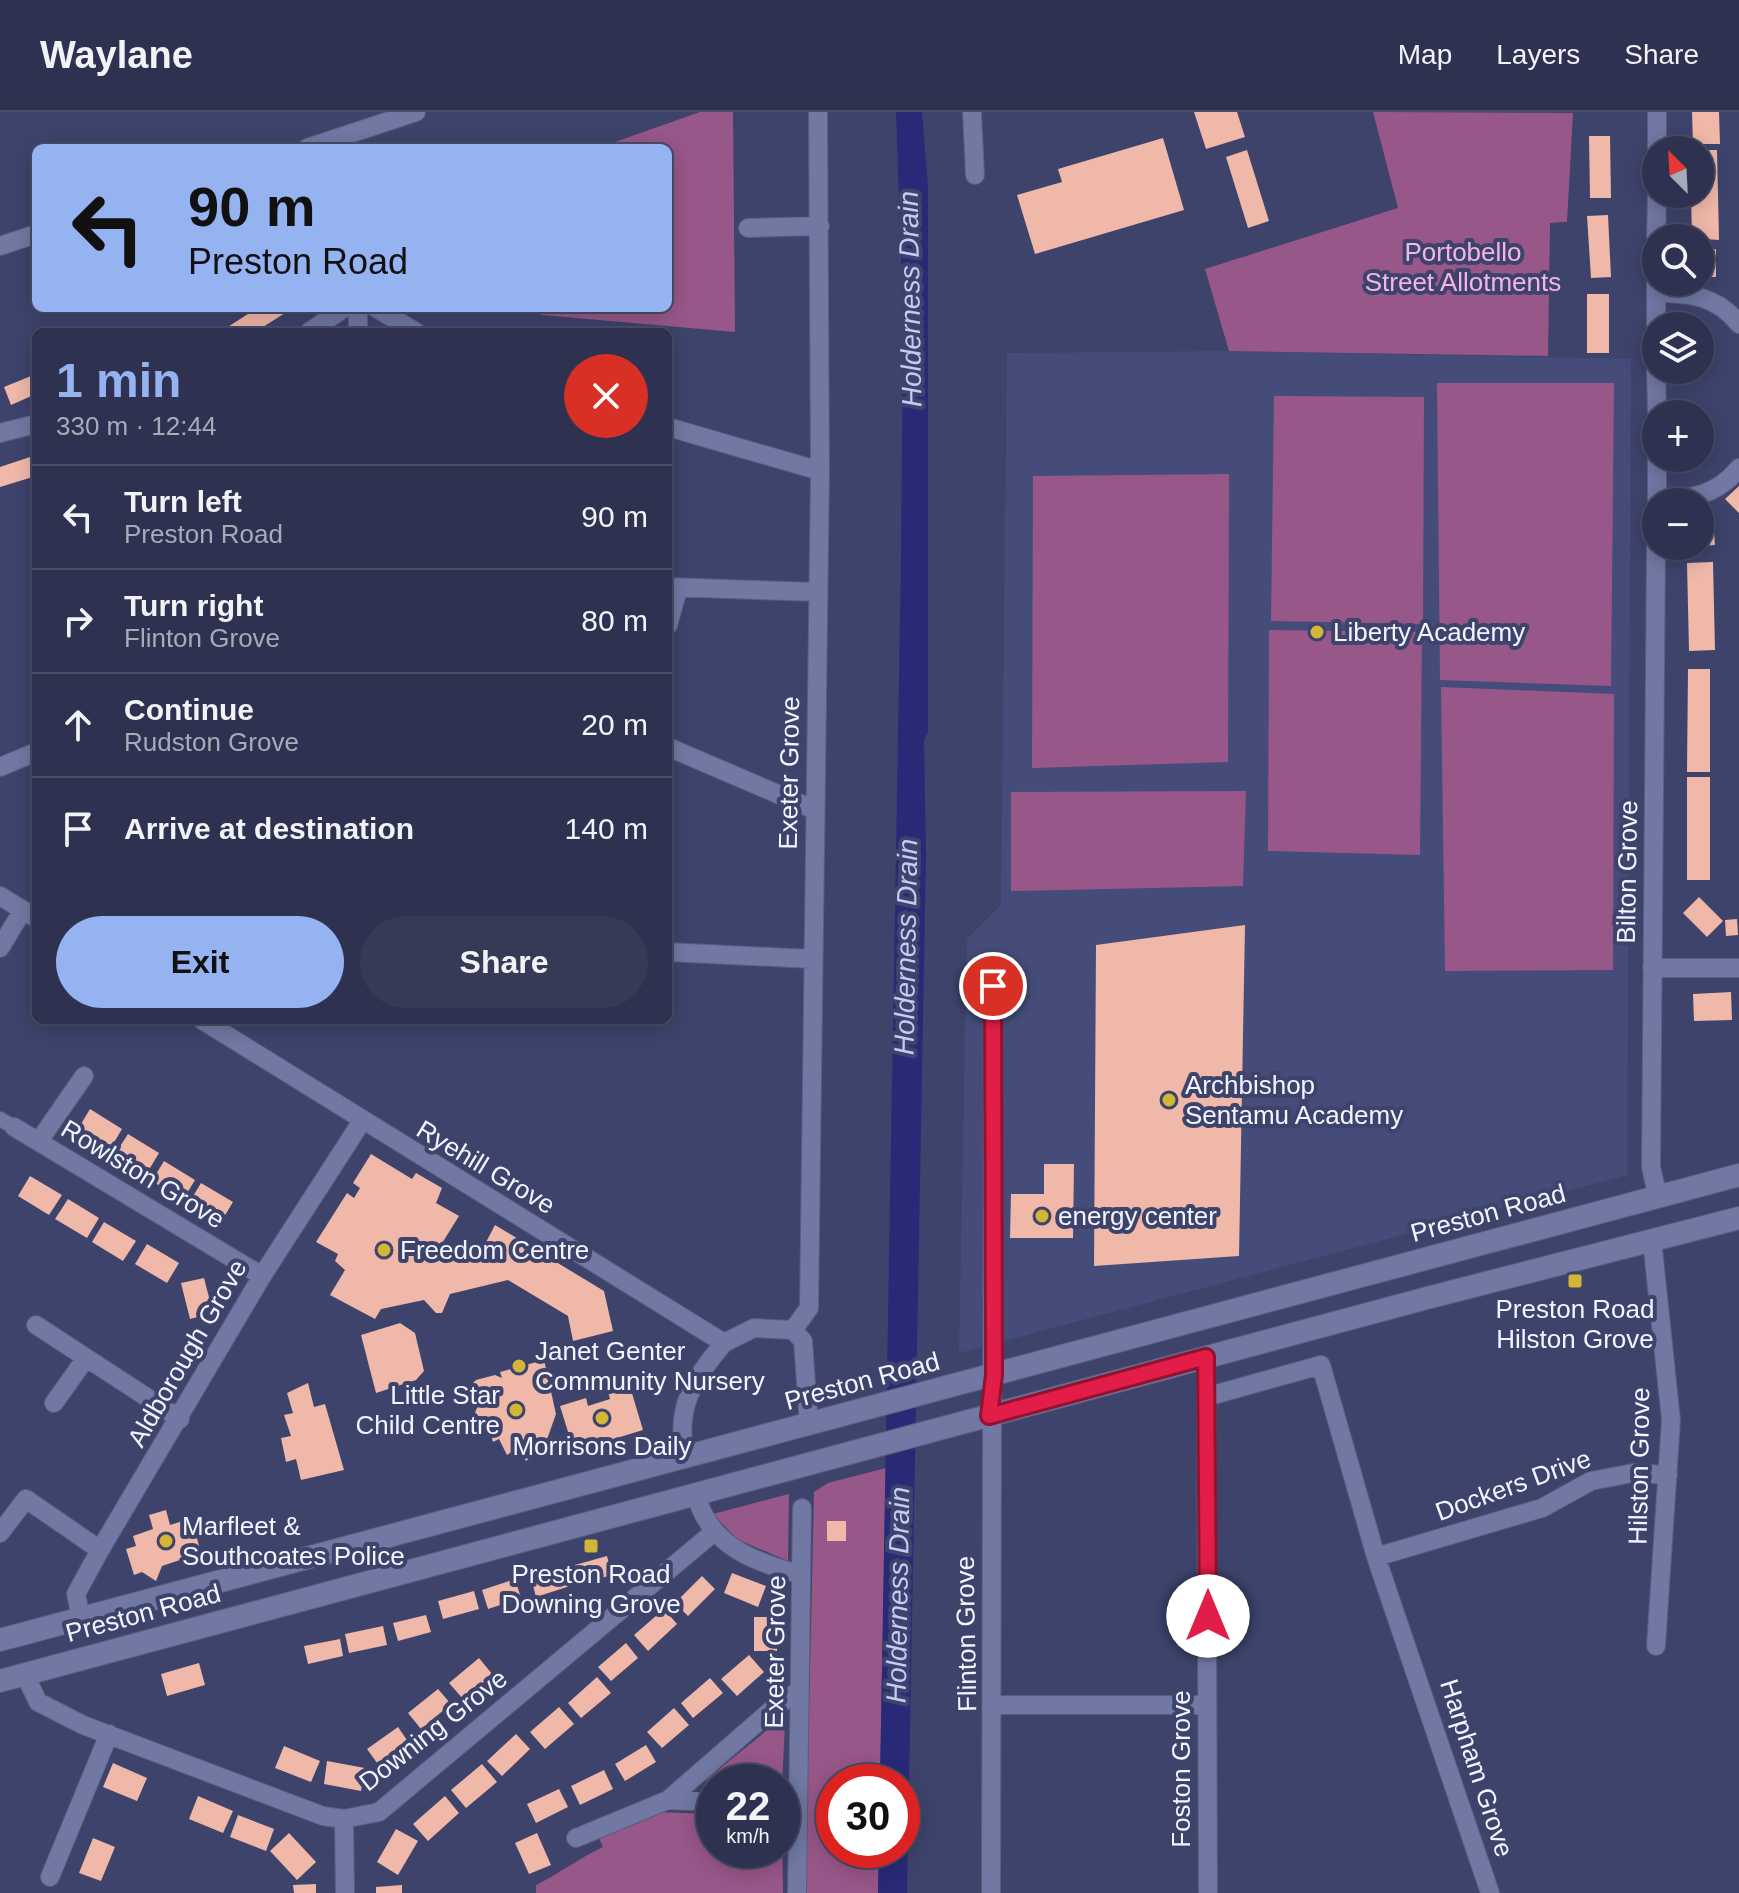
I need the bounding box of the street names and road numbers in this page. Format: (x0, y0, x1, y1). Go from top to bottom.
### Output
street label: Exeter Grove (773, 696, 805, 850)
street label: Bilton Grove (1611, 800, 1643, 944)
street label: Rowlston Grove (56, 1114, 230, 1234)
street label: Ryehill Grove (411, 1114, 561, 1220)
street label: Preston Road (1407, 1178, 1569, 1248)
street label: Aldborough Grove (121, 1254, 253, 1452)
street label: Preston Road (781, 1346, 943, 1416)
street label: Hilston Grove (1623, 1387, 1655, 1545)
street label: Dockers Drive (1431, 1443, 1595, 1527)
street label: Flinton Grove (950, 1556, 982, 1712)
street label: Exeter Grove (759, 1575, 791, 1729)
street label: Preston Road (62, 1578, 224, 1648)
street label: Downing Grove (353, 1663, 513, 1797)
street label: Harpham Grove (1434, 1675, 1520, 1861)
street label: Foston Grove (1166, 1690, 1196, 1848)

